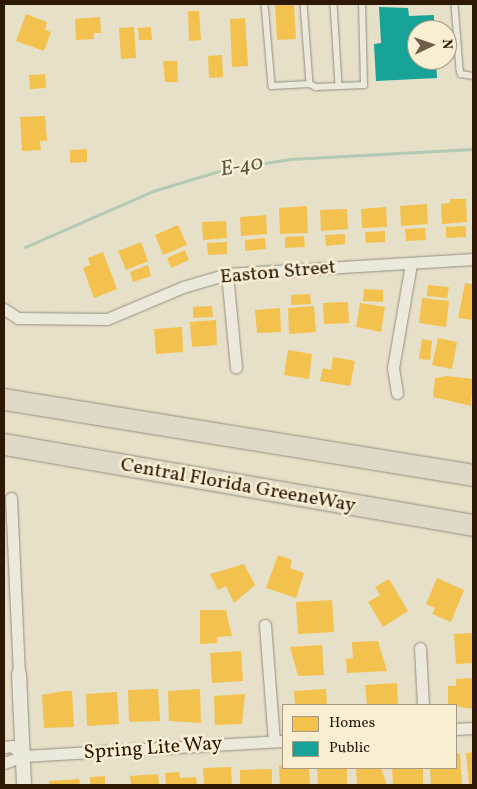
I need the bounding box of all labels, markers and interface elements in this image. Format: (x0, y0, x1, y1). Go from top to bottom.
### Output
north arrow (407, 20, 457, 70)
text: N (437, 39, 456, 50)
water label: E-40 (218, 151, 266, 183)
street label: Easton Street (219, 256, 337, 290)
street label: Central Florida GreeneWay (119, 453, 357, 519)
legend (282, 704, 457, 769)
text: Homes (329, 713, 375, 734)
street label: Spring Lite Way (83, 732, 223, 766)
text: Public (329, 738, 370, 759)

